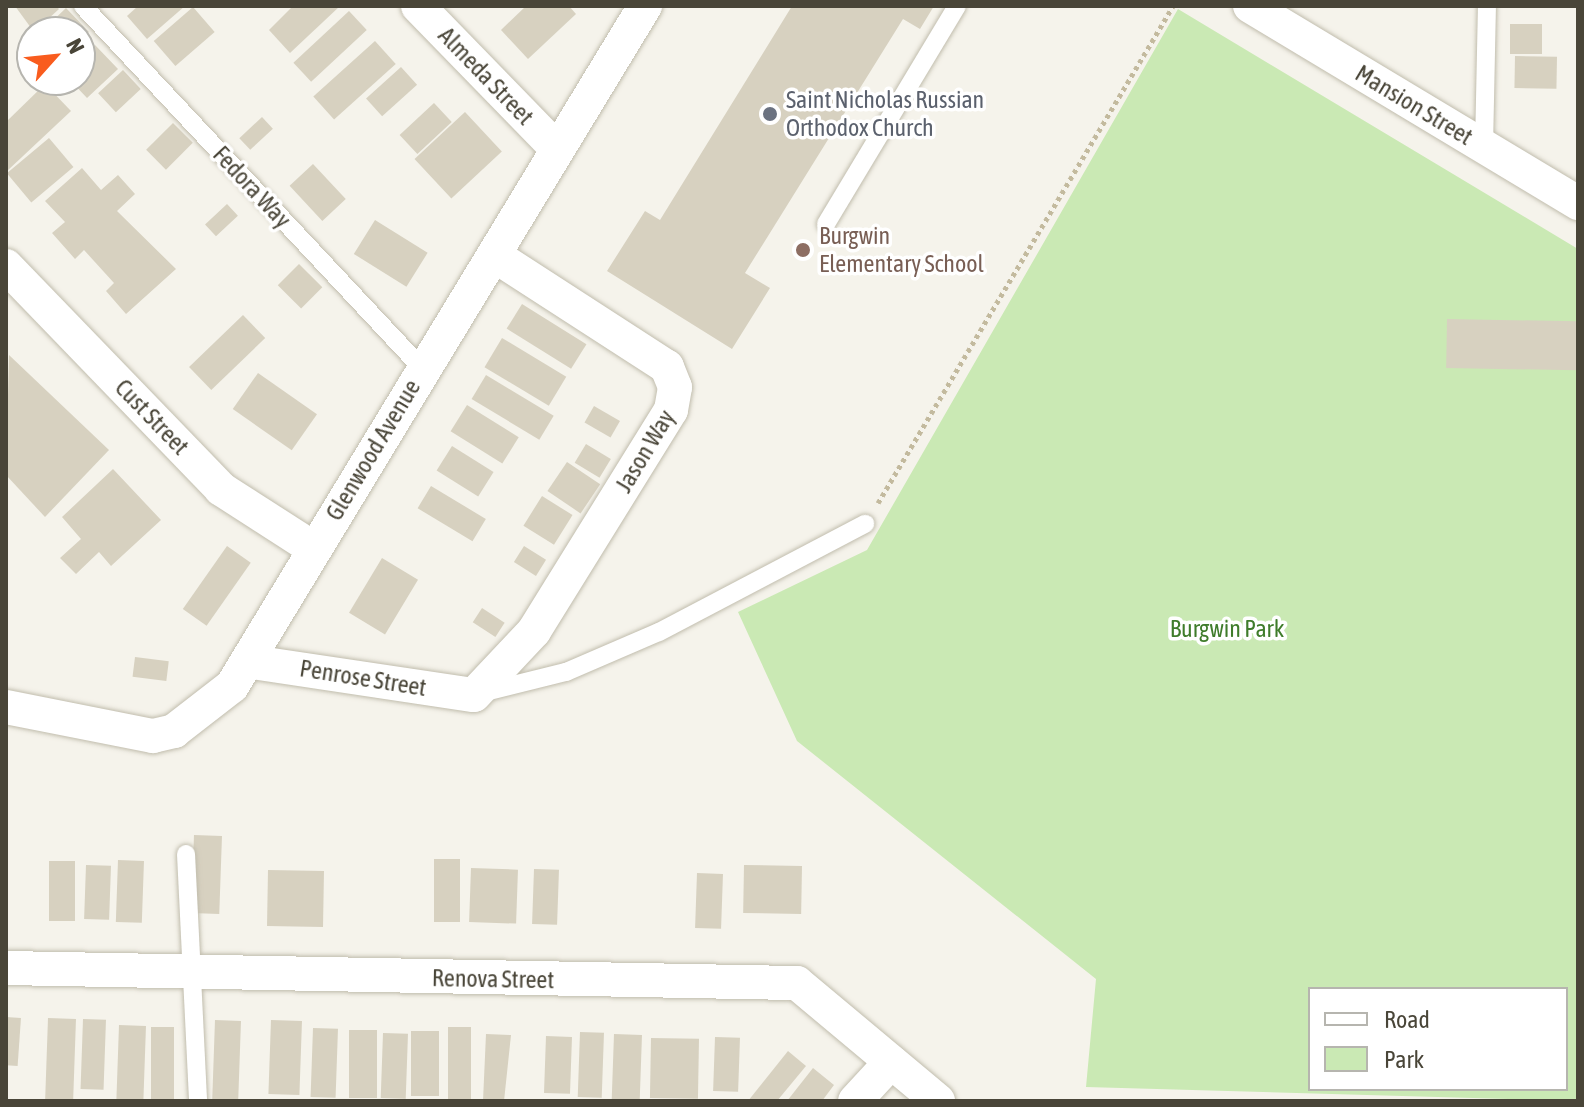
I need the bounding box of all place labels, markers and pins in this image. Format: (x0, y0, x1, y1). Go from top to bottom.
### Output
place label: Saint Nicholas Russian Orthodox Church (786, 86, 984, 142)
marker: Saint Nicholas Russian Orthodox Church (761, 105, 779, 123)
place label: Burgwin Elementary School (819, 222, 984, 278)
marker: Burgwin Elementary School (794, 241, 812, 259)

